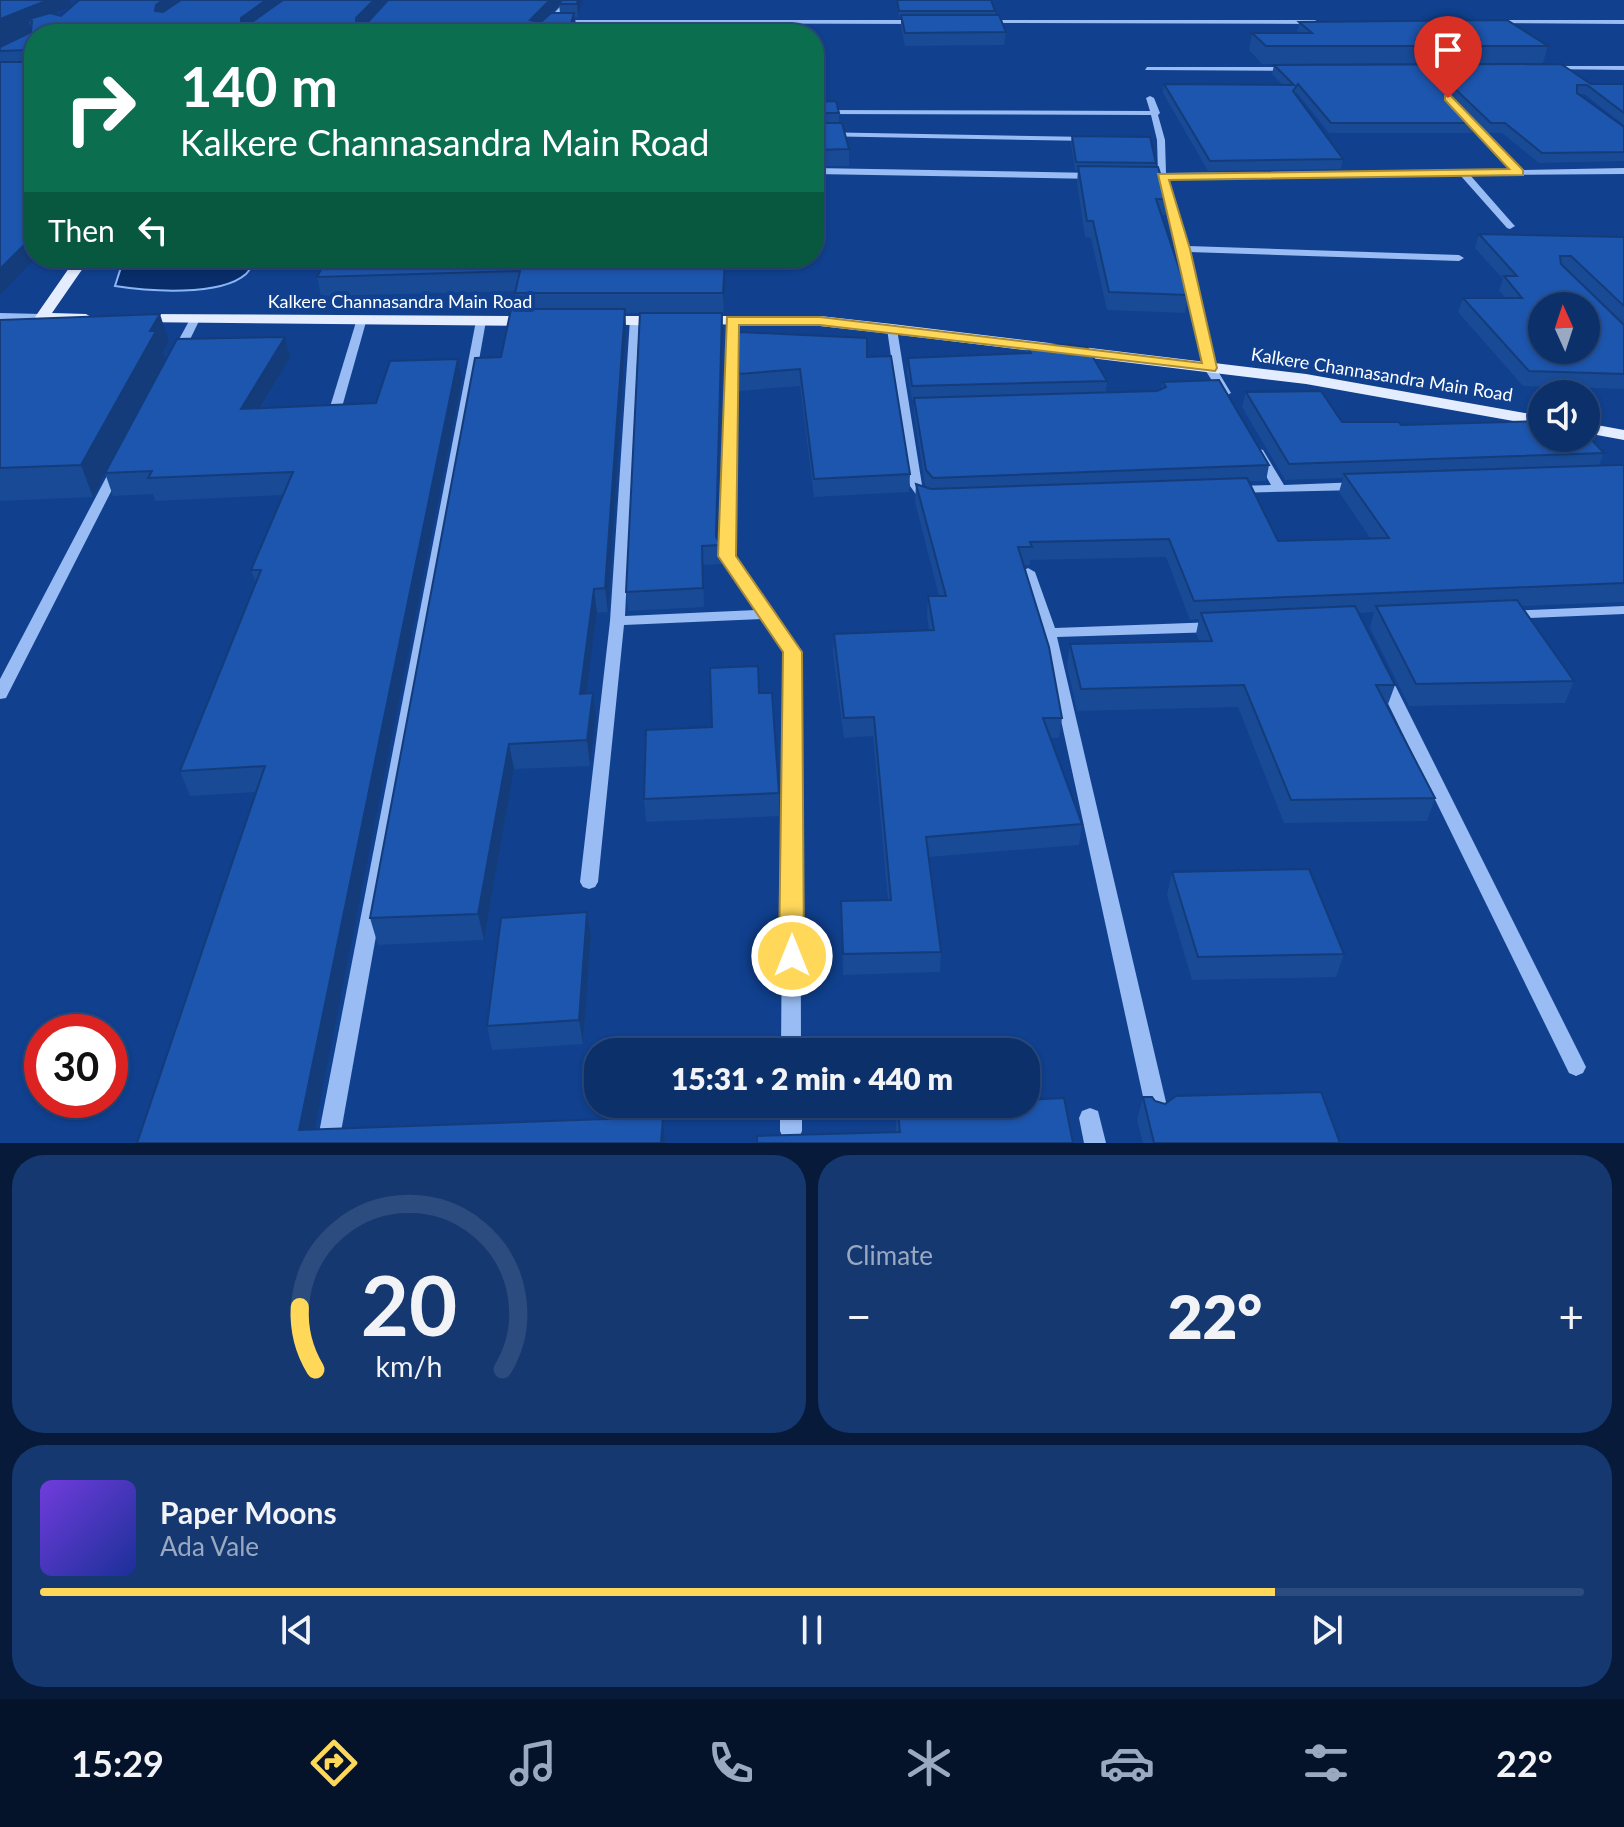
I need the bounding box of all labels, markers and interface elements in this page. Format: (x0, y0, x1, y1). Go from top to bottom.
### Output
pin (1414, 16, 1482, 98)
icon: arrive (1426, 28, 1470, 72)
text: 140 m (180, 52, 338, 119)
icon: right (48, 56, 152, 160)
text: Kalkere Channasandra Main Road (180, 120, 709, 164)
icon: left (131, 208, 175, 252)
text: Then (48, 212, 115, 248)
street label: Kalkere Channasandra Main Road (268, 290, 532, 312)
north arrow (1528, 292, 1600, 364)
map controls (1528, 292, 1600, 452)
street label: Kalkere Channasandra Main Road (1250, 342, 1514, 406)
button: sound (1528, 380, 1600, 452)
position arrow (750, 914, 834, 998)
speed limit sign: 30 (24, 1014, 128, 1118)
text: 15:31 · 2 min · 440 m (671, 1060, 953, 1096)
text: Climate (846, 1239, 933, 1271)
text: 20 (361, 1254, 457, 1354)
text: 22° (1168, 1280, 1262, 1352)
text: − (846, 1290, 872, 1342)
text: + (1558, 1290, 1584, 1342)
text: km/h (376, 1349, 442, 1383)
text: Paper Moons (160, 1494, 337, 1530)
text: Ada Vale (160, 1530, 259, 1562)
icon: previous (275, 1608, 319, 1652)
icon: pause (790, 1608, 834, 1652)
icon: next (1305, 1608, 1349, 1652)
icon: directions (306, 1735, 362, 1791)
icon: music (505, 1735, 561, 1791)
icon: phone (703, 1735, 759, 1791)
icon: climate (901, 1735, 957, 1791)
icon: car (1099, 1735, 1155, 1791)
icon: filters (1298, 1735, 1354, 1791)
text: 15:29 (71, 1741, 164, 1785)
text: 22° (1496, 1741, 1553, 1785)

